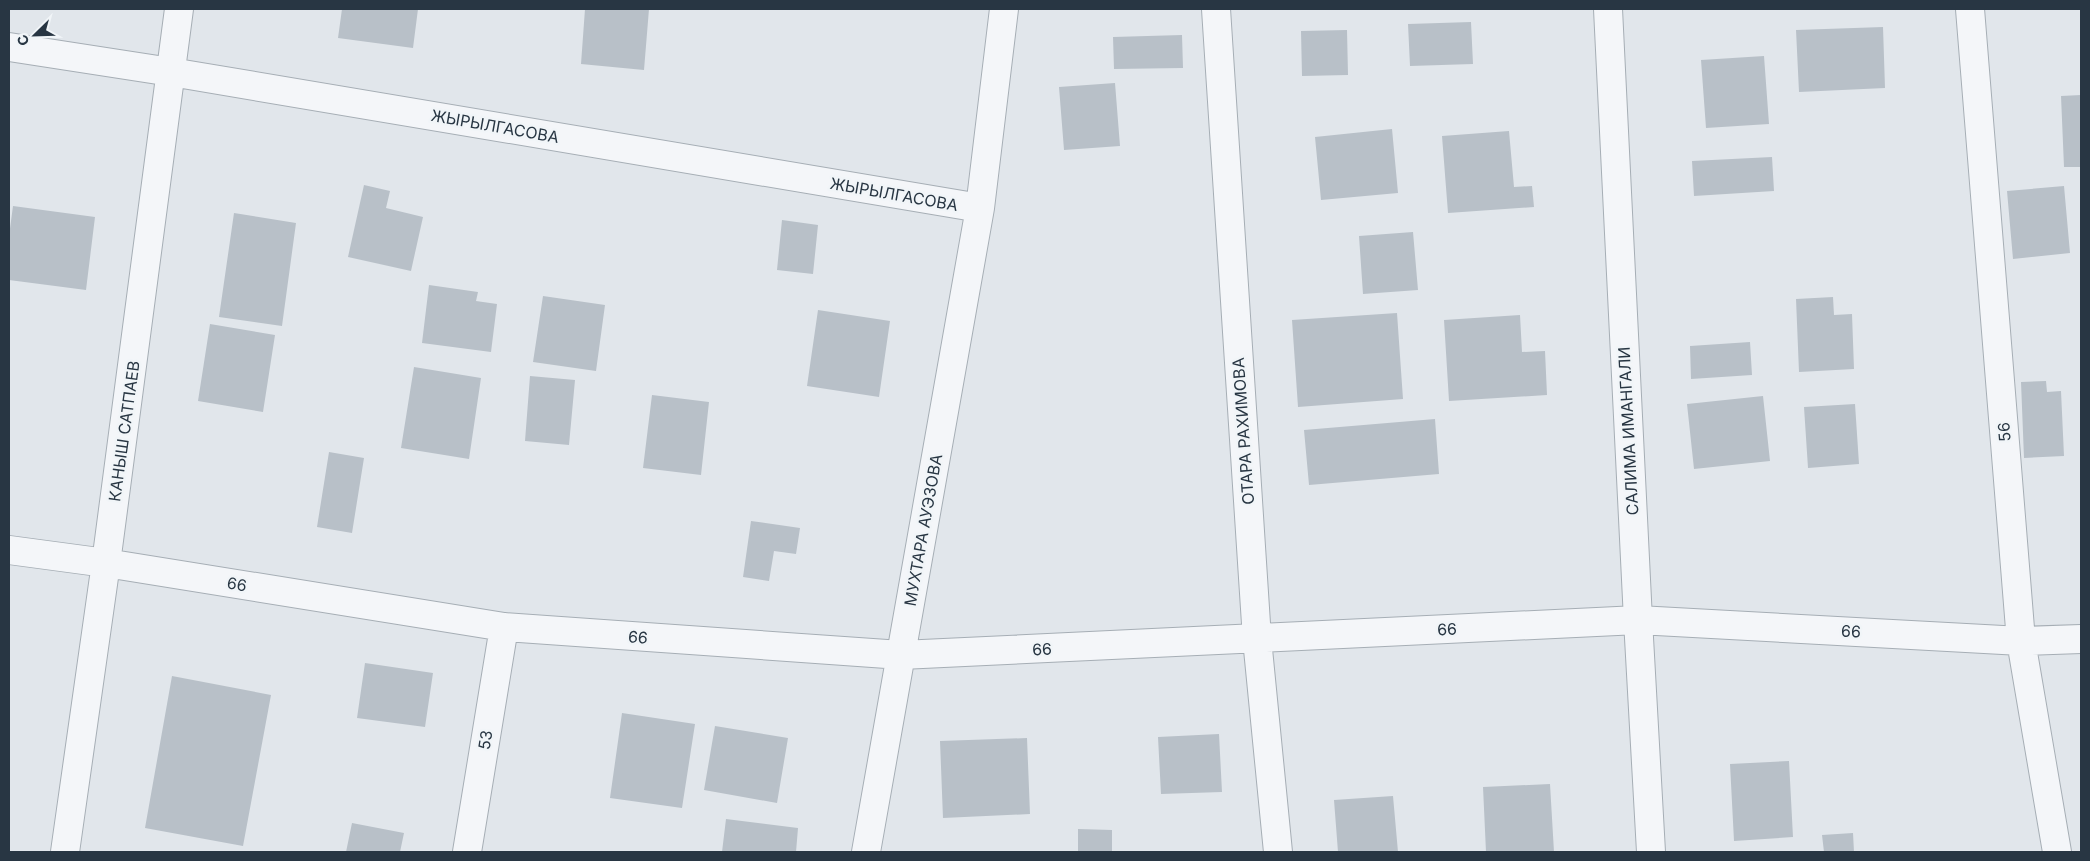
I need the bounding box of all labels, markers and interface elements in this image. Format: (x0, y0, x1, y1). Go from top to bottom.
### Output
north arrow (10, 10, 60, 60)
text: С (13, 32, 32, 48)
street label: ЖЫРЫЛГАСОВА (429, 105, 561, 147)
street label: ЖЫРЫЛГАСОВА (828, 173, 960, 215)
street label: САЛИМА ИМАНГАЛИ (1614, 346, 1642, 516)
street label: ОТАРА РАХИМОВА (1228, 357, 1258, 505)
street label: КАНЫШ САТПАЕВ (104, 359, 144, 503)
street label: 56 (1993, 421, 2015, 443)
street label: МУХТАРА АУЭЗОВА (900, 452, 946, 608)
street label: 66 (226, 573, 248, 595)
street label: 66 (1437, 618, 1457, 640)
street label: 66 (1841, 620, 1861, 642)
street label: 66 (627, 626, 649, 648)
street label: 66 (1032, 638, 1052, 660)
street label: 53 (474, 729, 496, 751)

